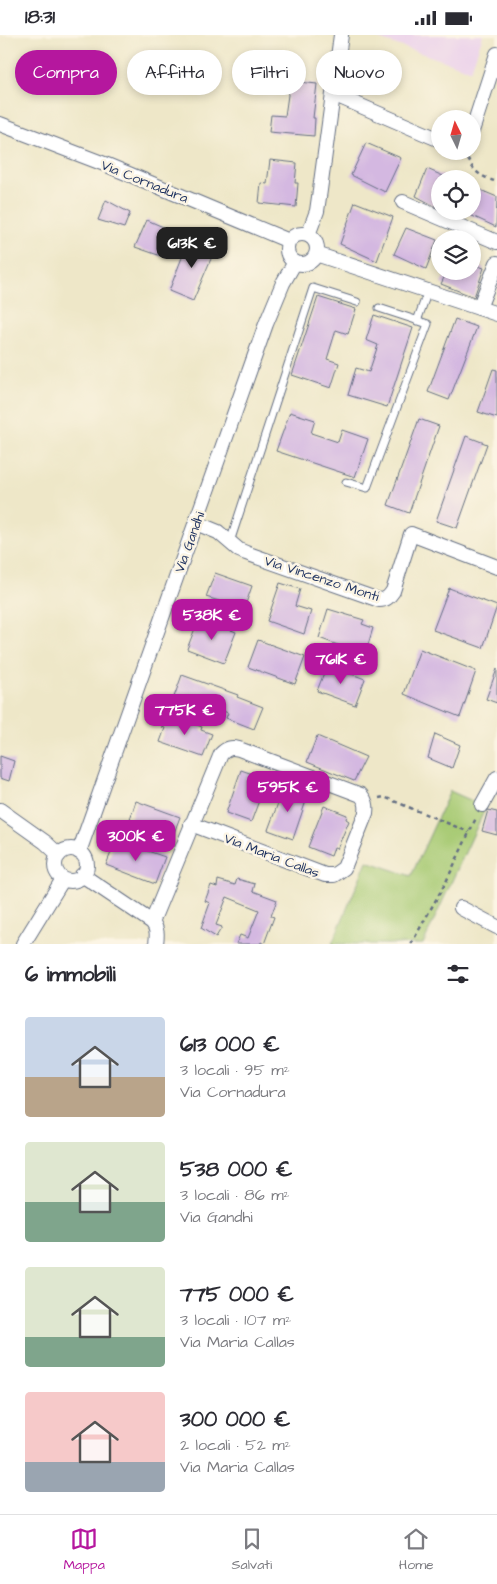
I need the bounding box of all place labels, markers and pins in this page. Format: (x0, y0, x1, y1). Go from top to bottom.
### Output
pin: 613K € (151, 227, 233, 269)
pin: 538K € (171, 599, 253, 641)
pin: 761K € (300, 643, 382, 685)
pin: 775K € (144, 693, 226, 736)
pin: 595K € (247, 771, 329, 813)
pin: 300K € (95, 819, 177, 862)

